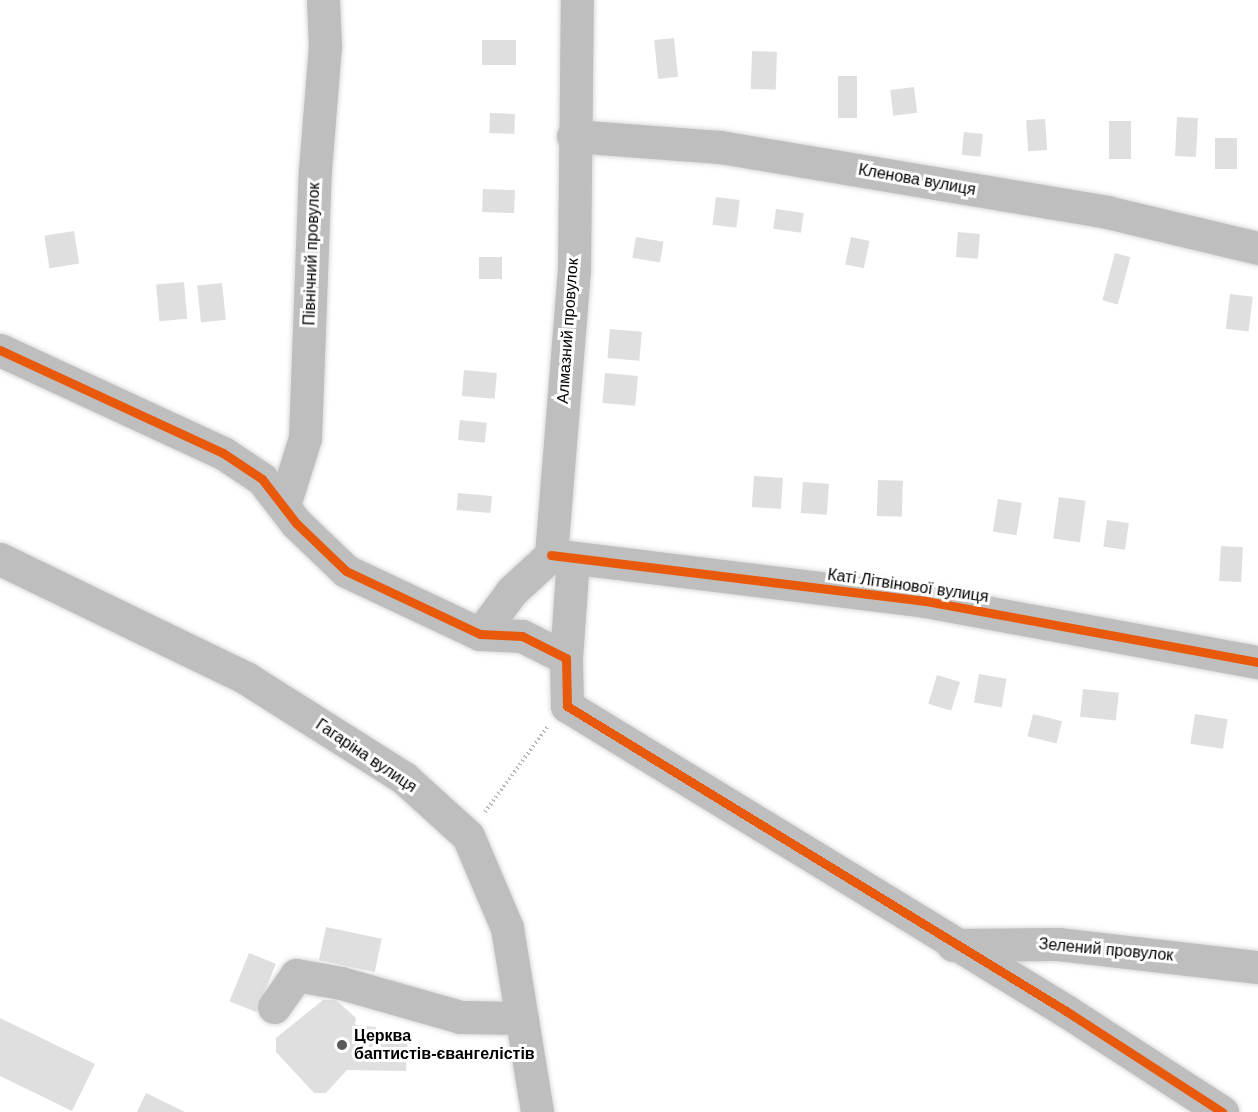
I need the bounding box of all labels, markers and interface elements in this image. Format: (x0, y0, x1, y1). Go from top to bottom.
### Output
street label: Кленова вулиця (857, 160, 977, 200)
street label: Північний провулок (300, 182, 324, 326)
street label: Алмазний провулок (553, 258, 583, 404)
street label: Каті Літвінової вулиця (826, 565, 990, 607)
street label: Гагаріна вулиця (312, 715, 420, 797)
street label: Зелений провулок (1038, 935, 1174, 965)
place label: Церква баптистів-євангелістів (354, 1026, 535, 1064)
marker: Церква баптистів-євангелістів (335, 1038, 349, 1052)

